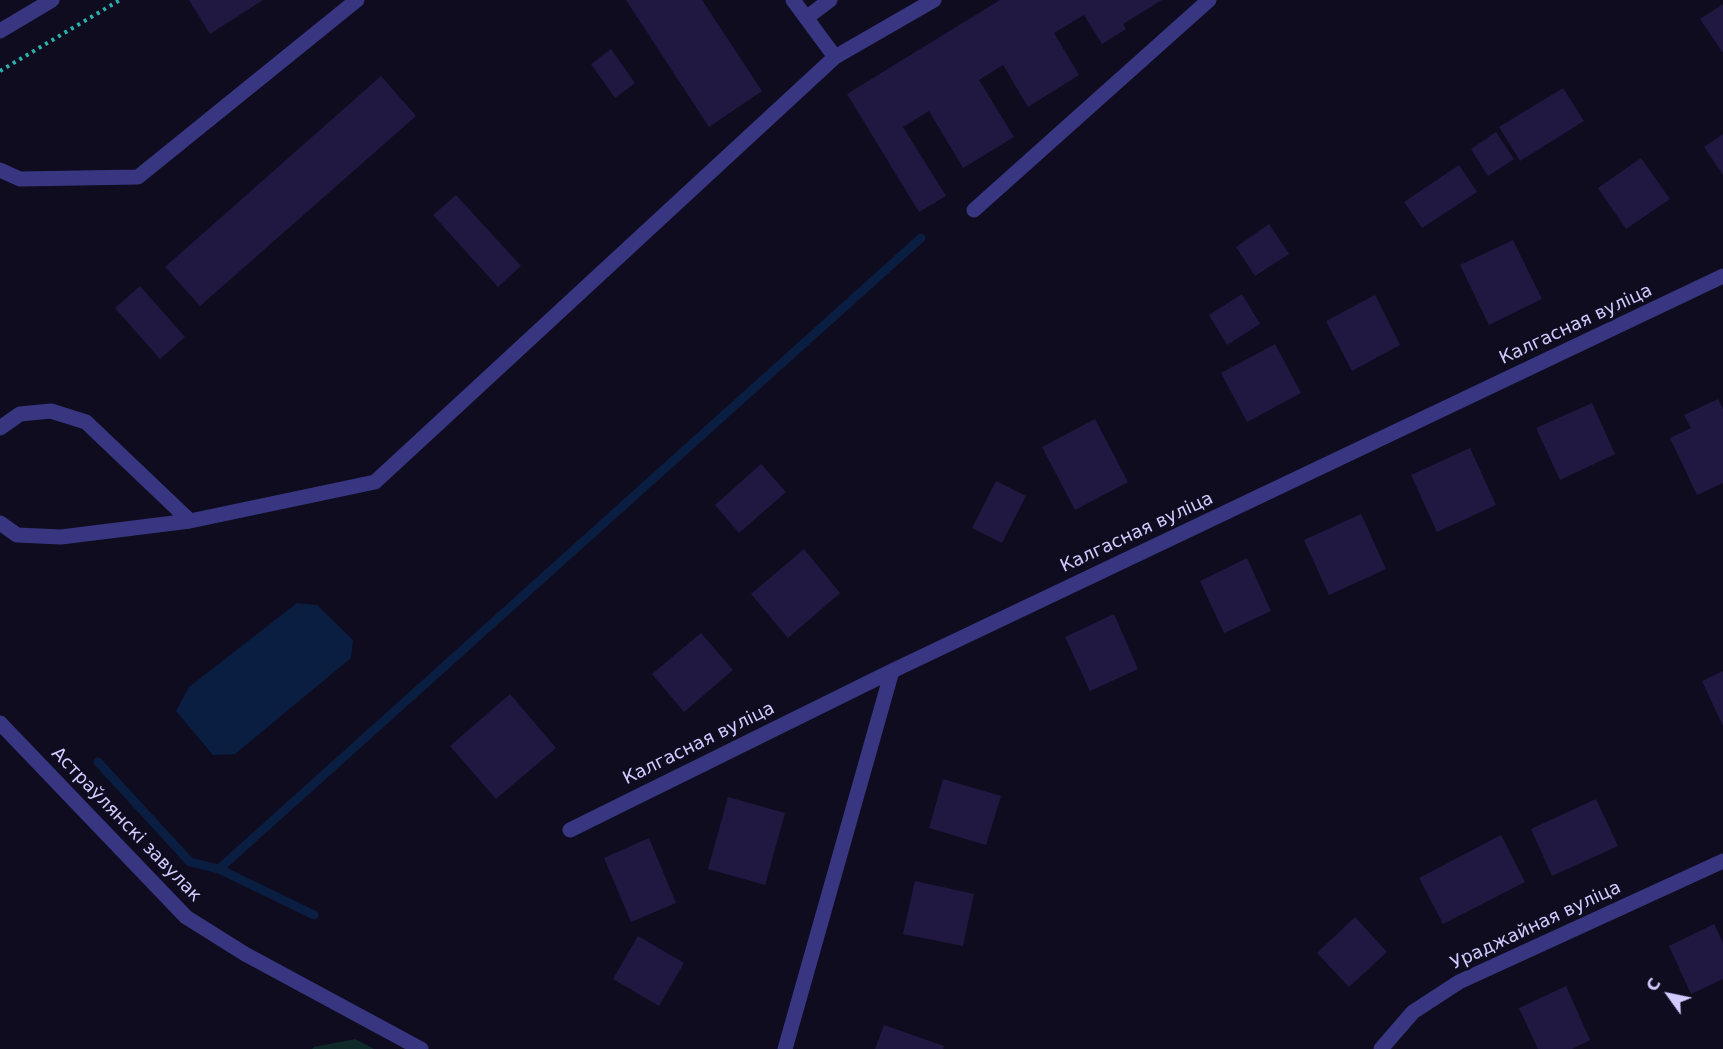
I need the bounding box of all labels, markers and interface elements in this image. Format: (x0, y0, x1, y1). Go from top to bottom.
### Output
street label: Калгасная вуліца (1496, 280, 1656, 370)
street label: Калгасная вуліца (1057, 488, 1217, 578)
street label: Калгасная вуліца (620, 698, 778, 790)
street label: Астраўлянскі завулак (46, 743, 206, 907)
street label: Ураджайная вуліца (1448, 877, 1624, 975)
north arrow (1639, 965, 1699, 1025)
text: С (1642, 975, 1665, 995)

